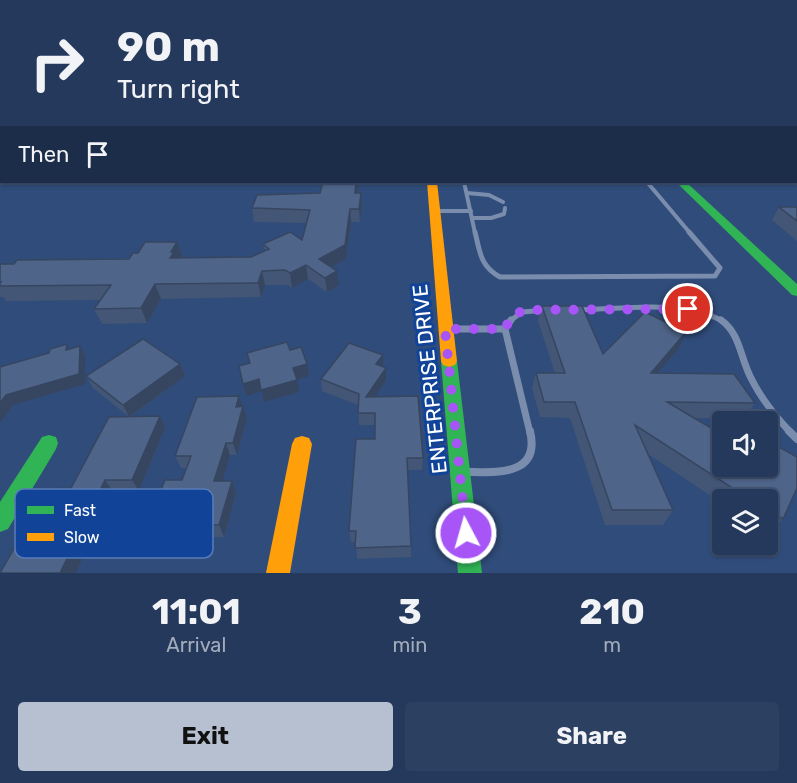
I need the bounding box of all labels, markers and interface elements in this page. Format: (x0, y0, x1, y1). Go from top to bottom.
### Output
text: 90 m (117, 22, 220, 72)
icon: right (18, 24, 96, 102)
text: Turn right (117, 73, 240, 105)
icon: arrive (81, 138, 114, 171)
text: Then (18, 141, 69, 168)
street label: ENTERPRISE DRIVE (407, 283, 452, 475)
pin (662, 283, 713, 334)
icon: arrive (671, 292, 704, 325)
map controls (712, 411, 778, 555)
button: sound (712, 411, 778, 477)
legend (15, 489, 213, 558)
button: layers (712, 489, 778, 555)
text: Fast (64, 501, 96, 520)
position arrow (434, 501, 498, 565)
text: Slow (64, 528, 100, 547)
text: 11:01 (152, 590, 241, 633)
text: 3 (398, 590, 422, 633)
text: 210 (579, 590, 645, 633)
text: Arrival (166, 633, 226, 657)
text: min (393, 633, 427, 657)
text: m (603, 633, 621, 657)
button: Exit (18, 702, 393, 771)
button: Share (405, 702, 779, 771)

